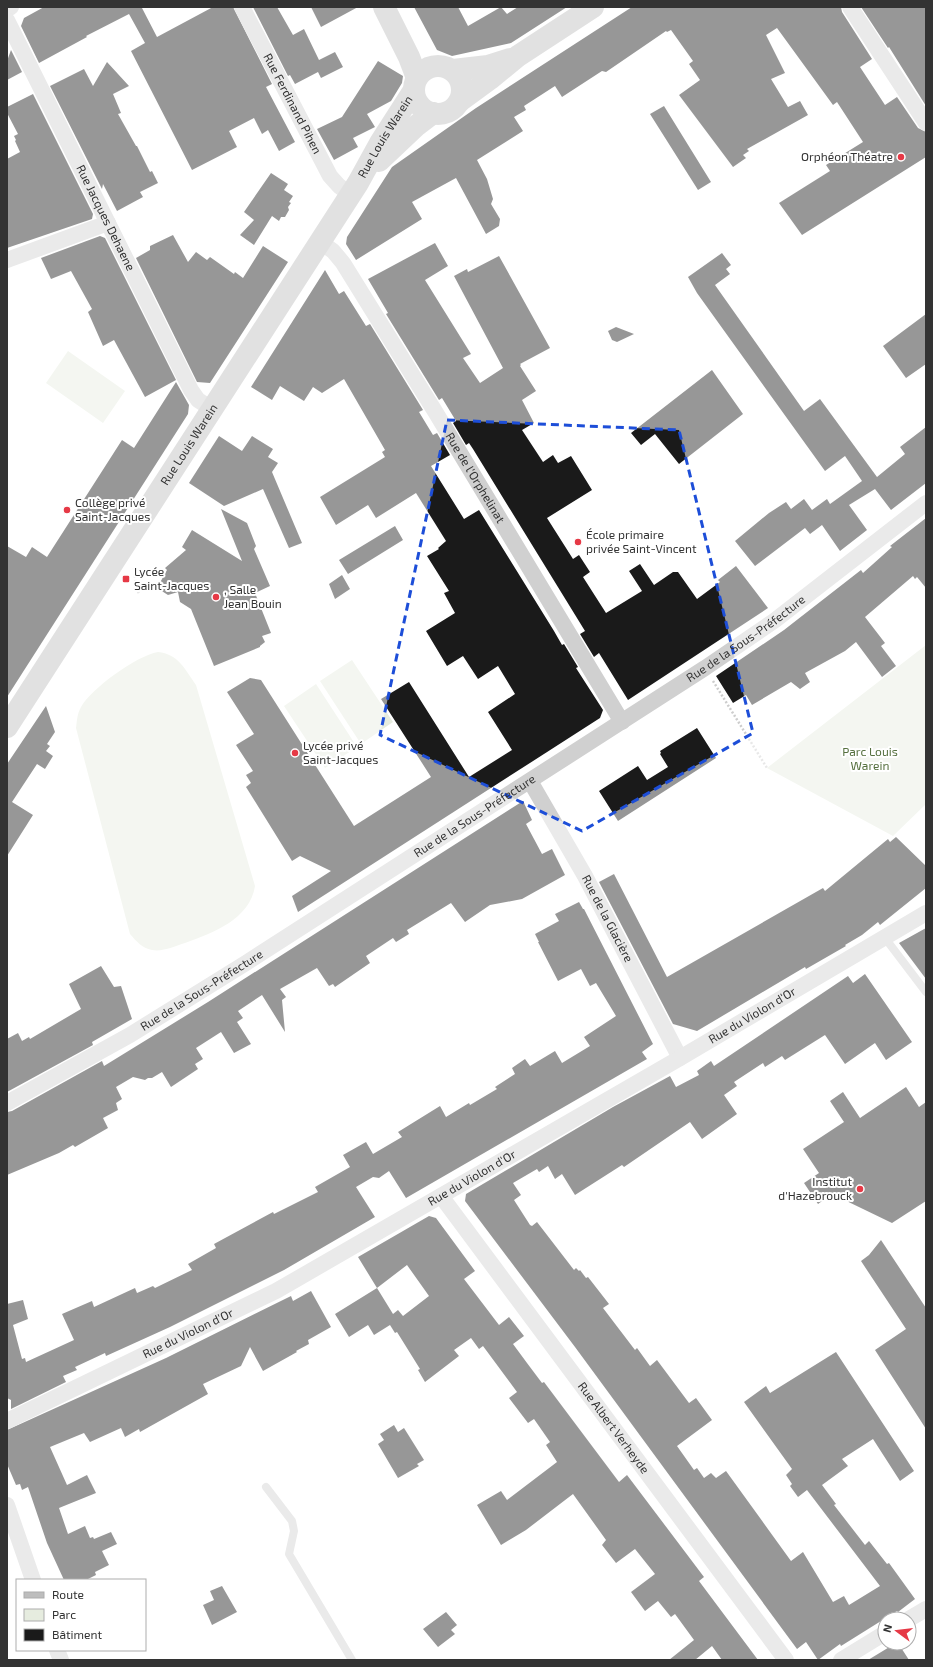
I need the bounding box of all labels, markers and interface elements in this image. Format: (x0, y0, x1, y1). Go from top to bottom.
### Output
street label: Rue Ferdinand Pihen (261, 51, 325, 156)
street label: Rue Louis Warein (354, 93, 415, 180)
place label: Orphéon Théatre (801, 149, 893, 163)
marker: Orphéon Théatre (896, 152, 906, 162)
street label: Rue Jacques Dehaene (74, 162, 138, 273)
street label: Rue Louis Warein (157, 401, 220, 487)
street label: Rue de l'Orphelinat (443, 429, 509, 526)
place label: Collège privé Saint-Jacques (75, 495, 150, 523)
marker: Collège privé Saint-Jacques (62, 505, 72, 515)
place label: École primaire privée Saint-Vincent (586, 527, 697, 555)
marker: École primaire privée Saint-Vincent (573, 537, 583, 547)
place label: Lycée Saint-Jacques (134, 564, 209, 592)
marker: Lycée Saint-Jacques (121, 574, 131, 584)
place label: , Salle Jean Bouin (224, 582, 282, 610)
marker: , Salle Jean Bouin (211, 592, 221, 602)
street label: Rue de la Sous-Préfecture (683, 592, 807, 684)
place label: Lycée privé Saint-Jacques (303, 738, 378, 766)
park label: Parc Louis Warein (842, 744, 898, 772)
marker: Lycée privé Saint-Jacques (290, 748, 300, 758)
street label: Rue de la Sous-Préfecture (411, 771, 538, 859)
street label: Rue de la Glacière (580, 872, 637, 964)
street label: Rue de la Sous-Préfecture (137, 946, 265, 1033)
street label: Rue du Violon d'Or (706, 983, 798, 1046)
street label: Rue du Violon d'Or (425, 1146, 518, 1208)
place label: Institut d'Hazebrouck (778, 1174, 852, 1202)
marker: Institut d'Hazebrouck (855, 1184, 865, 1194)
street label: Rue du Violon d'Or (140, 1305, 235, 1360)
street label: Rue Albert Verheyde (576, 1379, 653, 1476)
legend (16, 1579, 146, 1651)
text: Route (52, 1587, 84, 1601)
text: Parc (52, 1607, 76, 1621)
north arrow (877, 1611, 917, 1651)
text: N (880, 1623, 894, 1634)
text: Bâtiment (52, 1627, 103, 1641)

